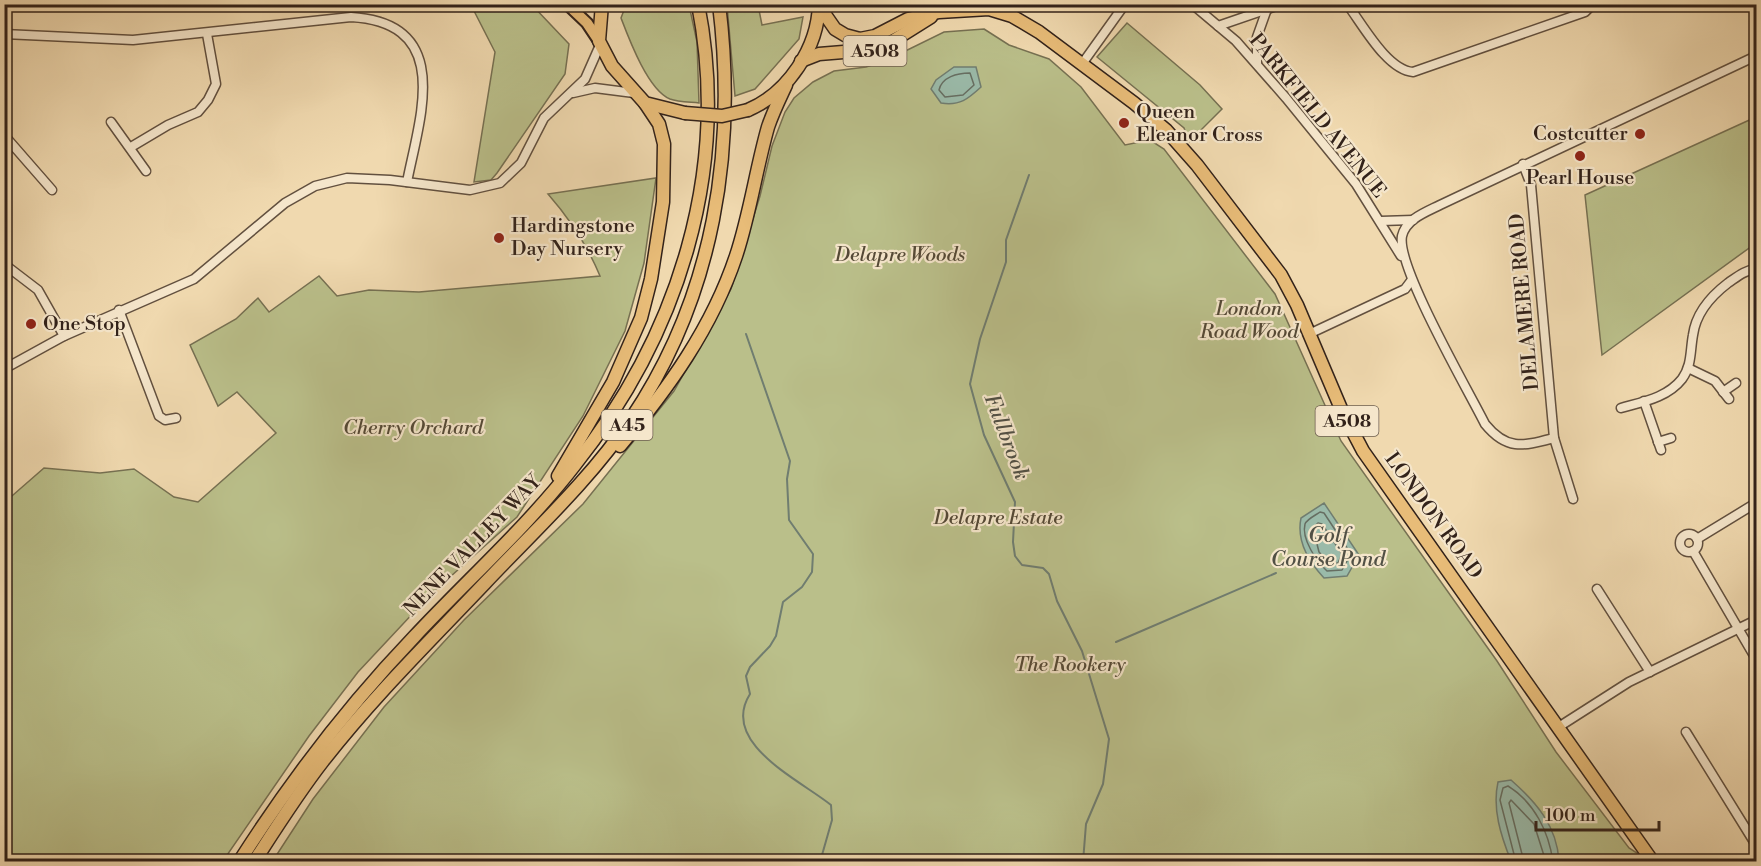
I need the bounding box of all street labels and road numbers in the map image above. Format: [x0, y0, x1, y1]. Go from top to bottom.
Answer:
street label: PARKFIELD AVENUE [1243, 29, 1391, 203]
road number: A508 [844, 36, 906, 66]
street label: DELAMERE ROAD [1505, 212, 1545, 392]
road number: A508 [1316, 406, 1378, 436]
road number: A45 [602, 410, 652, 440]
street label: LONDON ROAD [1379, 448, 1487, 584]
street label: NENE VALLEY WAY [399, 469, 548, 622]

